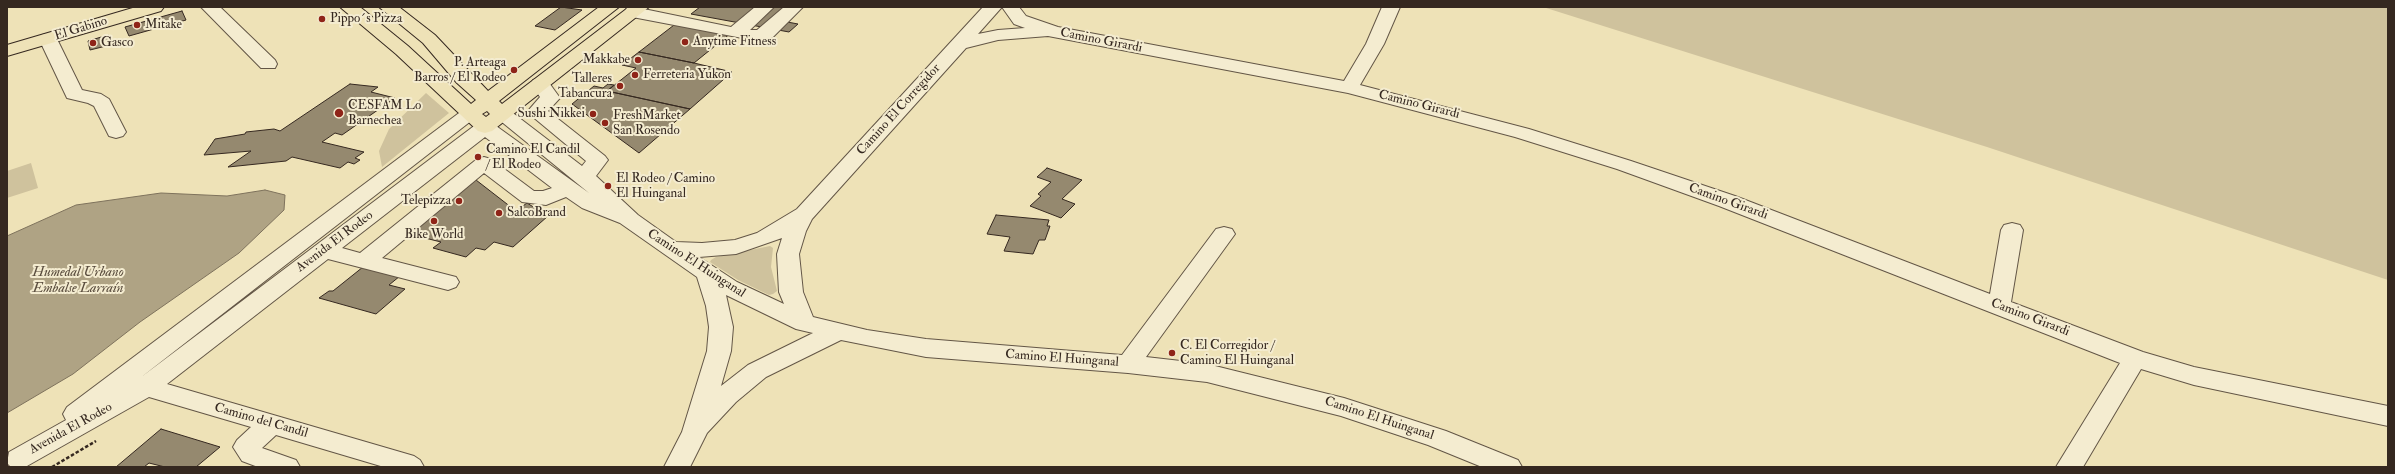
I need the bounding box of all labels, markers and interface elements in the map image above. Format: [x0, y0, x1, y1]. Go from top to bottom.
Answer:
place label: Pippo´s Pizza [330, 11, 402, 27]
street label: El Gabino [53, 14, 109, 44]
marker: Pippo´s Pizza [317, 14, 327, 24]
place label: Mitake [145, 17, 182, 33]
marker: Mitake [132, 20, 142, 30]
street label: Camino Girardi [1059, 25, 1143, 57]
place label: Anytime Fitness [693, 34, 776, 50]
place label: Gasco [101, 35, 133, 51]
marker: Anytime Fitness [680, 37, 690, 47]
marker: Gasco [88, 38, 98, 48]
place label: Makkabe [583, 52, 630, 68]
place label: P. Arteaga Barros / El Rodeo [414, 55, 506, 86]
marker: Makkabe [633, 55, 643, 65]
street label: Camino El Corregidor [854, 61, 944, 159]
marker: P. Arteaga Barros / El Rodeo [509, 65, 519, 75]
place label: Ferreteria Yukon [643, 67, 731, 83]
marker: Ferreteria Yukon [630, 70, 640, 80]
place label: Talleres Tabancura [558, 71, 612, 102]
marker: Talleres Tabancura [615, 81, 625, 91]
street label: Camino Girardi [1377, 87, 1461, 123]
place label: CESFAM Lo Barnechea [348, 98, 421, 129]
place label: Sushi Nikkei [518, 106, 585, 122]
marker: CESFAM Lo Barnechea [333, 107, 345, 119]
place label: FreshMarket San Rosendo [613, 108, 681, 139]
marker: Sushi Nikkei [588, 109, 598, 119]
marker: FreshMarket San Rosendo [600, 118, 610, 128]
place label: Camino El Candil / El Rodeo [486, 142, 580, 173]
marker: Camino El Candil / El Rodeo [473, 152, 483, 162]
place label: El Rodeo / Camino El Huinganal [616, 171, 715, 202]
street label: Camino Girardi [1686, 180, 1770, 224]
marker: El Rodeo / Camino El Huinganal [603, 181, 613, 191]
place label: Telepizza [401, 193, 451, 209]
marker: Telepizza [454, 196, 464, 206]
place label: SalcoBrand [507, 205, 566, 221]
street label: Avenida El Rodeo [293, 208, 377, 276]
marker: SalcoBrand [494, 208, 504, 218]
marker: Bike World [429, 216, 439, 226]
street label: Camino El Huinganal [644, 226, 748, 302]
place label: Bike World [405, 227, 463, 243]
water label: Humedal Urbano Embalse Larraín [32, 265, 124, 298]
street label: Camino Girardi [1988, 296, 2072, 340]
place label: C. El Corregidor / Camino El Huinganal [1180, 338, 1294, 369]
street label: Camino El Huinganal [1005, 347, 1119, 371]
marker: C. El Corregidor / Camino El Huinganal [1167, 348, 1177, 358]
street label: Camino El Huinganal [1322, 394, 1436, 444]
street label: Avenida El Rodeo [27, 400, 115, 458]
street label: Camino del Candil [212, 400, 310, 442]

